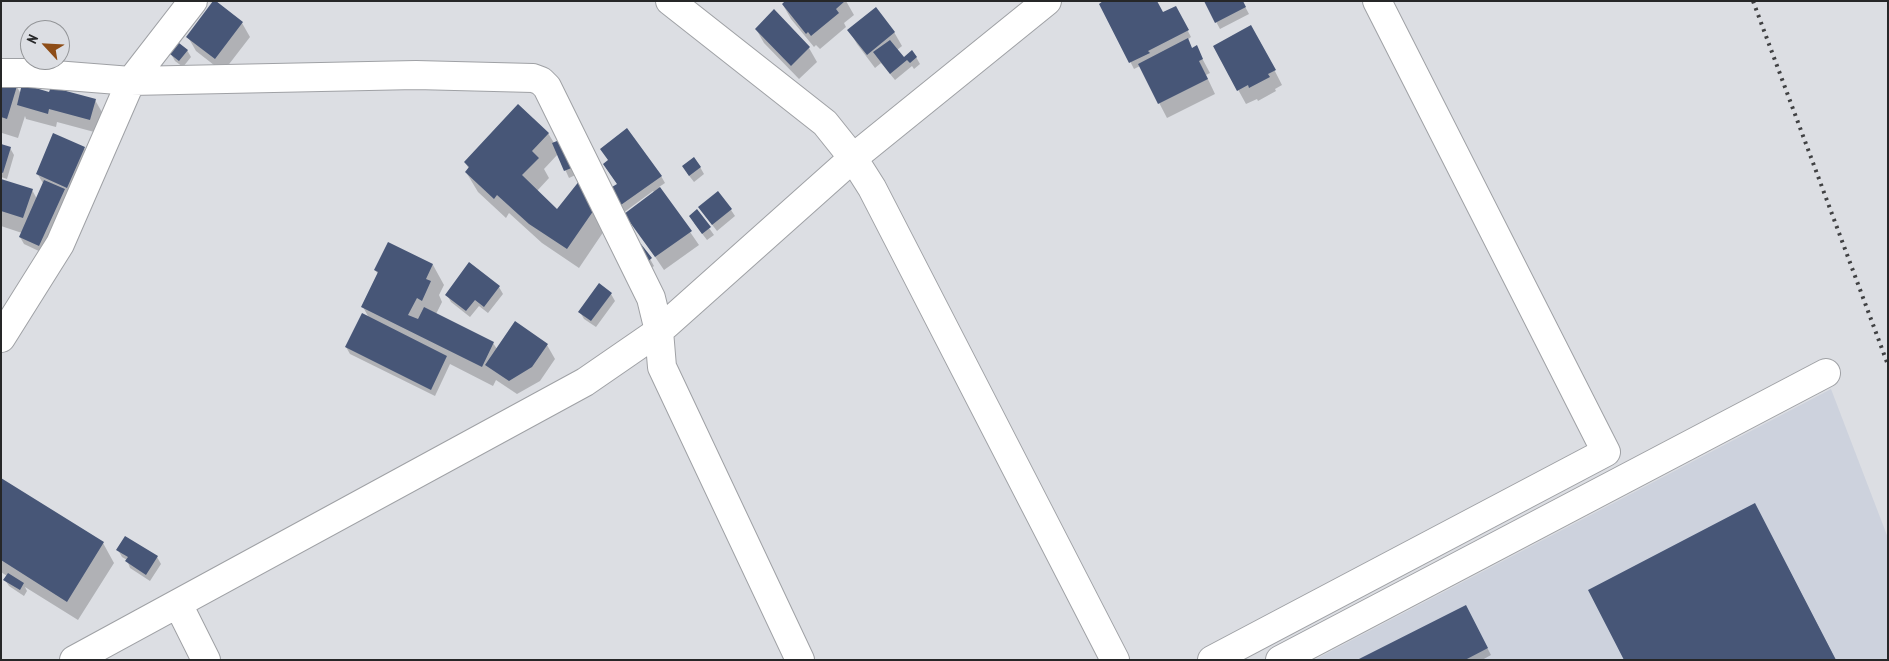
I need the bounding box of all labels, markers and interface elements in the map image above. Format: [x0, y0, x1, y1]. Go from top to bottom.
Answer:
north arrow [20, 20, 70, 70]
text: N [23, 32, 42, 46]

